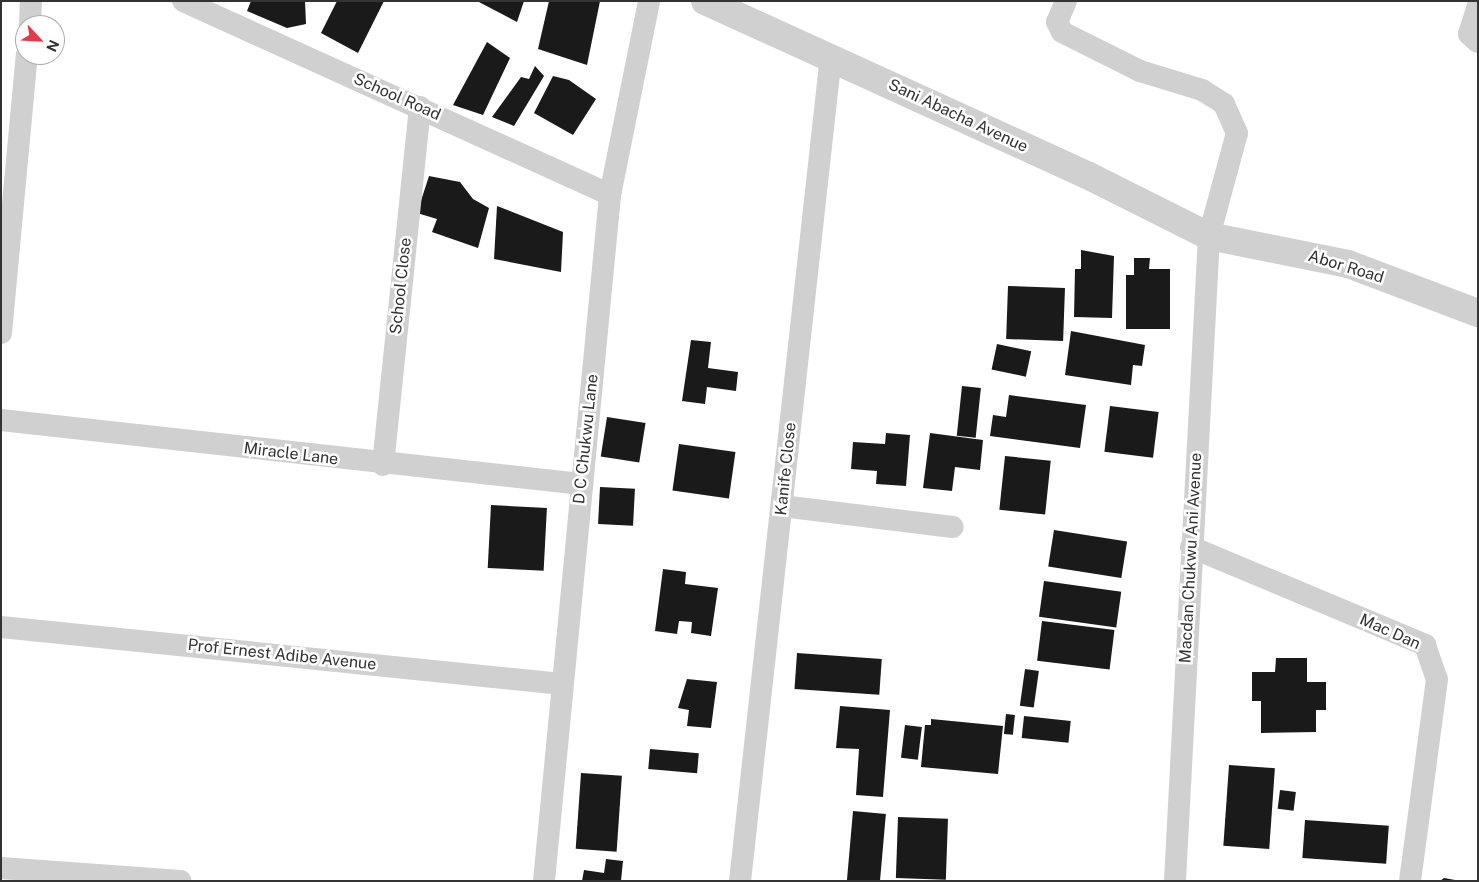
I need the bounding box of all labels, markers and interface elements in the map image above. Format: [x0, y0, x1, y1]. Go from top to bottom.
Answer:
north arrow [15, 15, 65, 65]
text: N [43, 38, 62, 54]
street label: School Road [350, 69, 444, 125]
street label: Sani Abacha Avenue [885, 75, 1031, 157]
street label: School Close [386, 237, 416, 335]
street label: Abor Road [1306, 246, 1386, 288]
street label: D C Chukwu Lane [570, 373, 602, 505]
street label: Kanife Close [772, 421, 800, 517]
street label: Miracle Lane [243, 439, 339, 469]
street label: Macdan Chukwu Ani Avenue [1176, 452, 1206, 664]
street label: Mac Dan [1357, 610, 1423, 654]
street label: Prof Ernest Adibe Avenue [187, 636, 377, 674]

